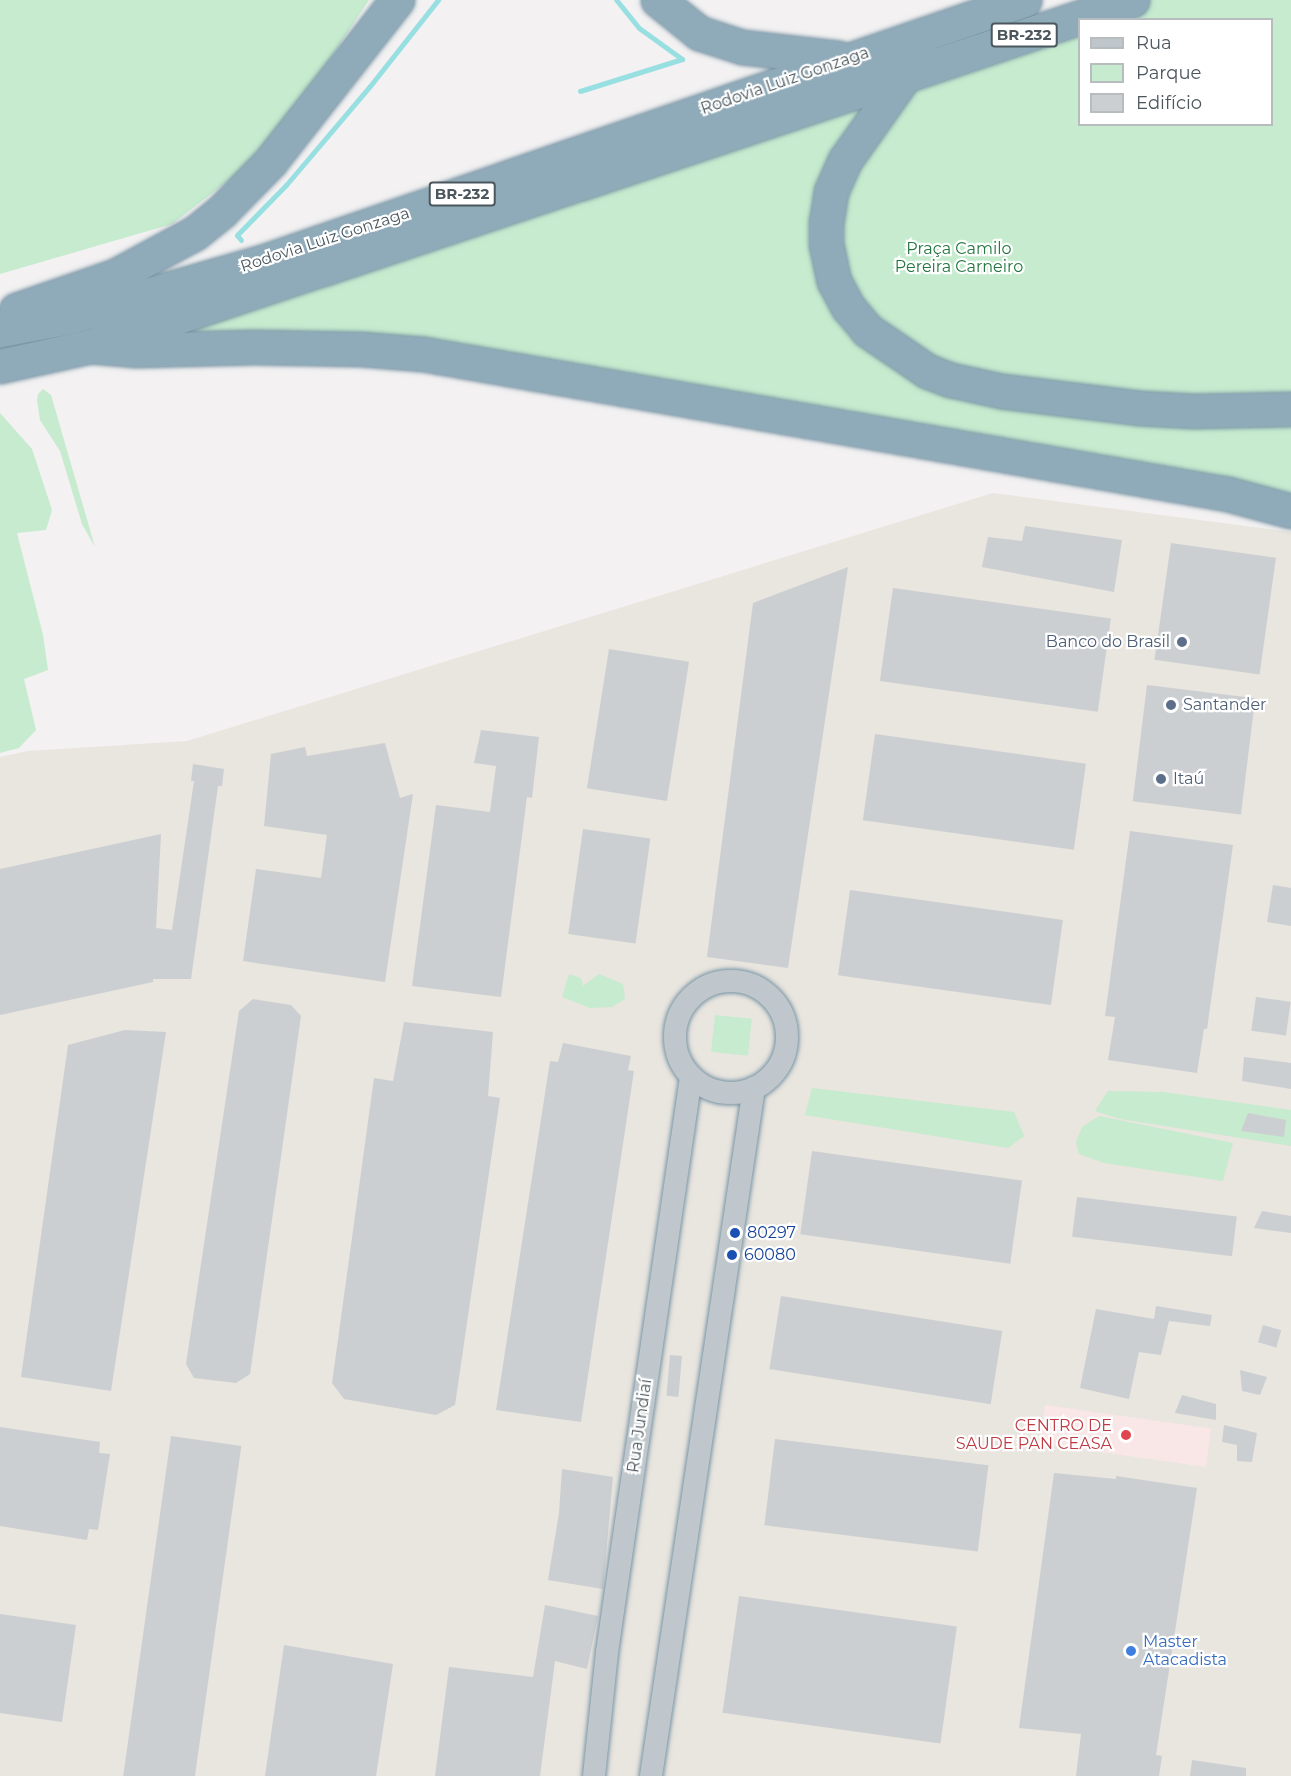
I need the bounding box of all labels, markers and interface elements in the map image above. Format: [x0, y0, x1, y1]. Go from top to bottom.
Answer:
legend [1078, 18, 1273, 126]
road number: BR-232 [990, 23, 1058, 47]
text: Rua [1136, 32, 1172, 54]
street label: Rodovia Luiz Gonzaga [698, 43, 872, 119]
text: Parque [1136, 62, 1201, 84]
text: Edifício [1136, 92, 1202, 114]
road number: BR-232 [428, 182, 496, 206]
street label: Rodovia Luiz Gonzaga [238, 204, 412, 276]
park label: Praça Camilo Pereira Carneiro [895, 239, 1023, 277]
place label: Banco do Brasil [1046, 632, 1170, 652]
marker: Banco do Brasil [1175, 635, 1189, 649]
place label: Santander [1183, 695, 1266, 715]
marker: Santander [1164, 698, 1178, 712]
place label: Itaú [1173, 769, 1204, 789]
marker: Itaú [1154, 772, 1168, 786]
place label: 80297 [747, 1223, 796, 1243]
marker: 80297 [728, 1226, 742, 1240]
place label: 60080 [744, 1245, 796, 1265]
marker: 60080 [725, 1248, 739, 1262]
street label: Rua Jundiaí [624, 1378, 656, 1474]
place label: CENTRO DE SAUDE PAN CEASA [956, 1416, 1112, 1454]
marker: CENTRO DE SAUDE PAN CEASA [1117, 1426, 1135, 1444]
place label: Master Atacadista [1143, 1632, 1227, 1670]
marker: Master Atacadista [1124, 1644, 1138, 1658]

